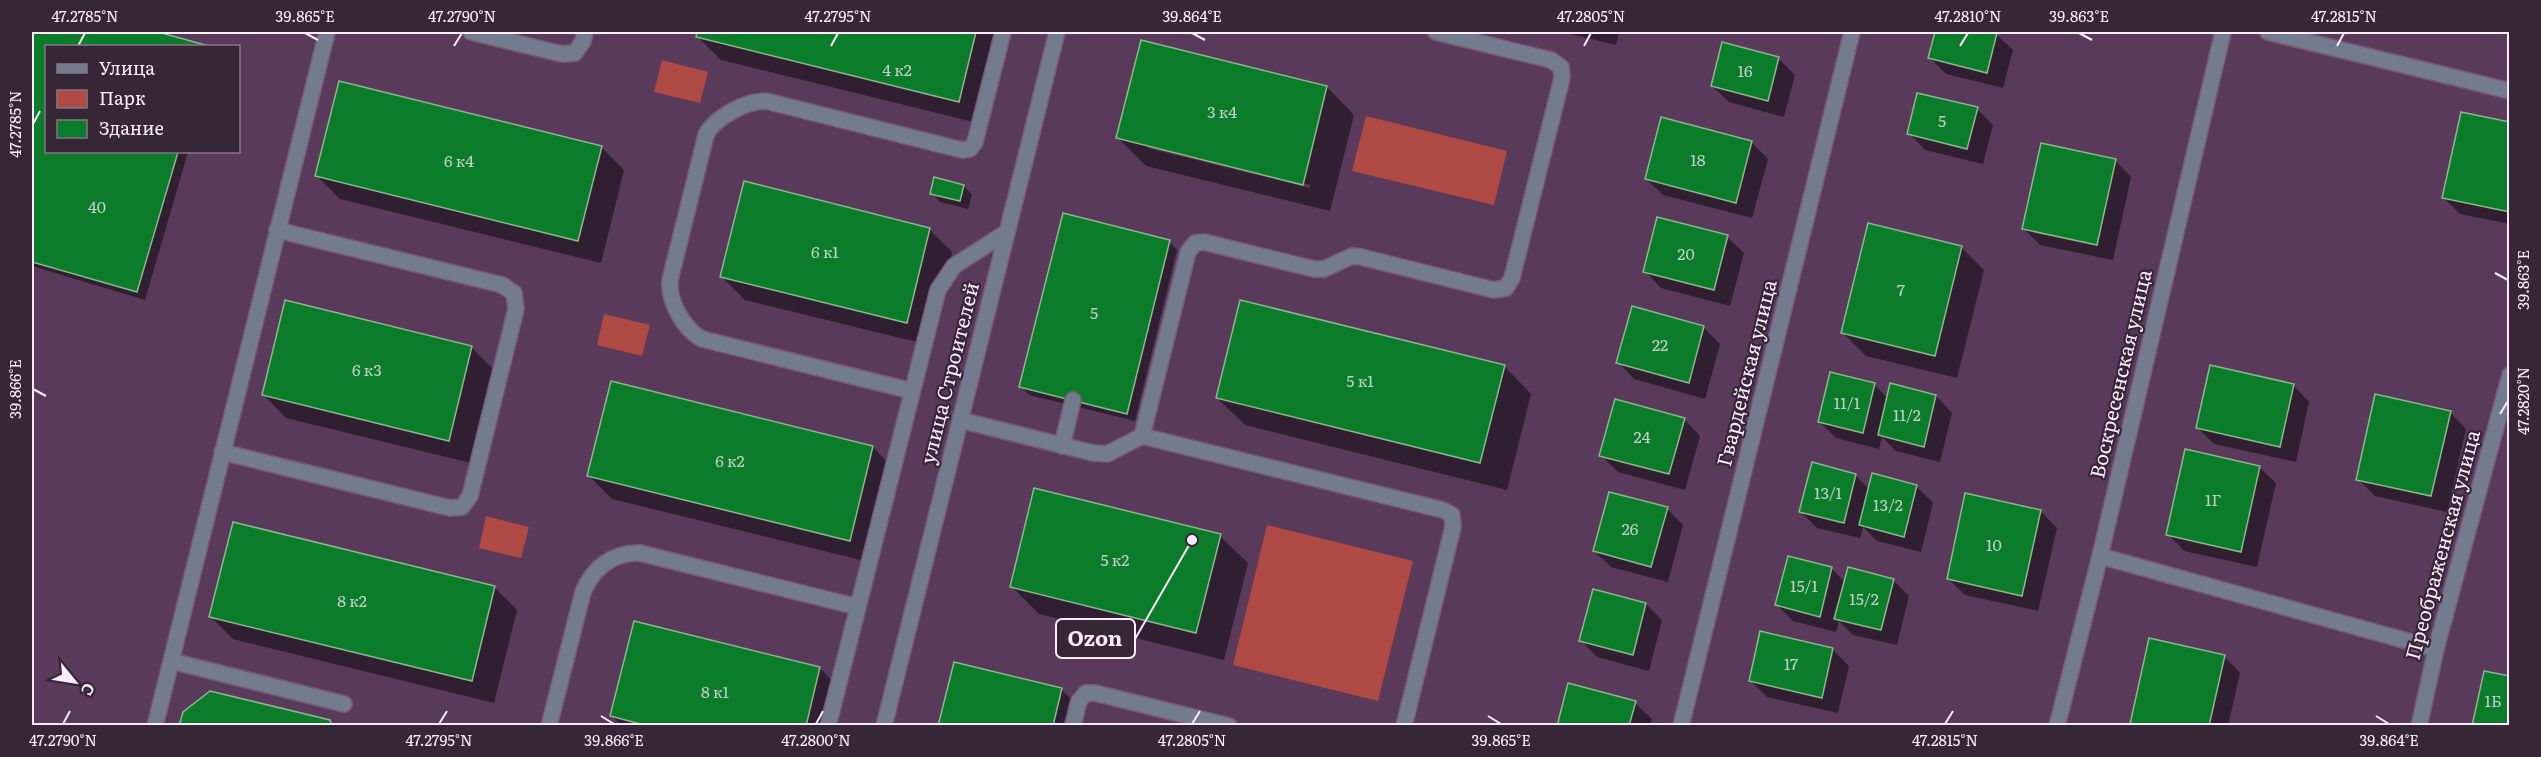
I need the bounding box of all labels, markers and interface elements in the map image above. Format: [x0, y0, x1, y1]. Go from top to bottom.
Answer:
text: 47.2785°N [51, 4, 119, 27]
text: 39.865°E [275, 4, 335, 27]
text: 47.2790°N [428, 4, 496, 27]
text: 47.2795°N [805, 4, 871, 27]
text: 39.864°E [1162, 4, 1222, 27]
text: 47.2805°N [1557, 4, 1625, 27]
text: 47.2810°N [1935, 4, 2001, 27]
text: 39.863°E [2049, 4, 2109, 27]
text: 47.2815°N [2311, 4, 2377, 27]
legend [45, 45, 240, 153]
text: Улица [99, 54, 155, 81]
house number: 4 к2 [882, 57, 912, 81]
house number: 16 [1737, 58, 1753, 82]
text: Парк [99, 84, 146, 111]
text: 47.2785°N [3, 90, 26, 158]
house number: 3 к4 [1207, 99, 1237, 123]
house number: 5 [1938, 108, 1946, 132]
text: Здание [99, 114, 164, 141]
house number: 18 [1690, 147, 1706, 171]
house number: 6 к4 [444, 148, 474, 172]
house number: 40 [88, 194, 106, 218]
house number: 6 к1 [811, 239, 839, 263]
house number: 20 [1677, 241, 1695, 265]
text: 39.863°E [2511, 250, 2534, 310]
street label: Воскресенская улица [2080, 266, 2158, 481]
street label: Гвардейская улица [1707, 276, 1783, 469]
house number: 7 [1897, 277, 1905, 301]
street label: улица Строителей [911, 278, 985, 467]
house number: 5 [1090, 300, 1098, 324]
house number: 22 [1652, 332, 1668, 356]
house number: 6 к3 [352, 357, 382, 381]
text: 39.866°E [3, 359, 26, 419]
text: 47.2820°N [2511, 367, 2534, 435]
house number: 5 к1 [1346, 368, 1374, 392]
house number: 11/1 [1834, 390, 1861, 414]
house number: 11/2 [1893, 402, 1921, 426]
house number: 24 [1634, 424, 1651, 448]
street label: Преображенская улица [2396, 426, 2486, 663]
house number: 6 к2 [715, 448, 745, 472]
house number: 13/1 [1814, 480, 1843, 504]
house number: 1Г [2205, 487, 2221, 511]
house number: 13/2 [1873, 492, 1903, 516]
house number: 26 [1622, 516, 1639, 540]
house number: 10 [1986, 532, 2002, 556]
house number: 5 к2 [1101, 547, 1129, 571]
house number: 15/1 [1790, 573, 1818, 597]
house number: 15/2 [1849, 586, 1879, 610]
house number: 8 к2 [337, 588, 367, 612]
callout: Ozon [1056, 619, 1135, 658]
text: Ozon [1068, 621, 1123, 652]
house number: 17 [1784, 651, 1798, 675]
north arrow [45, 652, 105, 712]
text: С [76, 679, 102, 701]
house number: 8 к1 [701, 679, 729, 703]
house number: 1Б [2484, 688, 2502, 712]
text: 47.2790°N [29, 728, 97, 751]
text: 47.2795°N [406, 728, 472, 751]
text: 39.866°E [584, 728, 644, 751]
text: 47.2800°N [781, 728, 851, 751]
text: 47.2805°N [1158, 728, 1226, 751]
text: 39.865°E [1471, 728, 1531, 751]
text: 47.2815°N [1912, 728, 1978, 751]
text: 39.864°E [2359, 728, 2419, 751]

